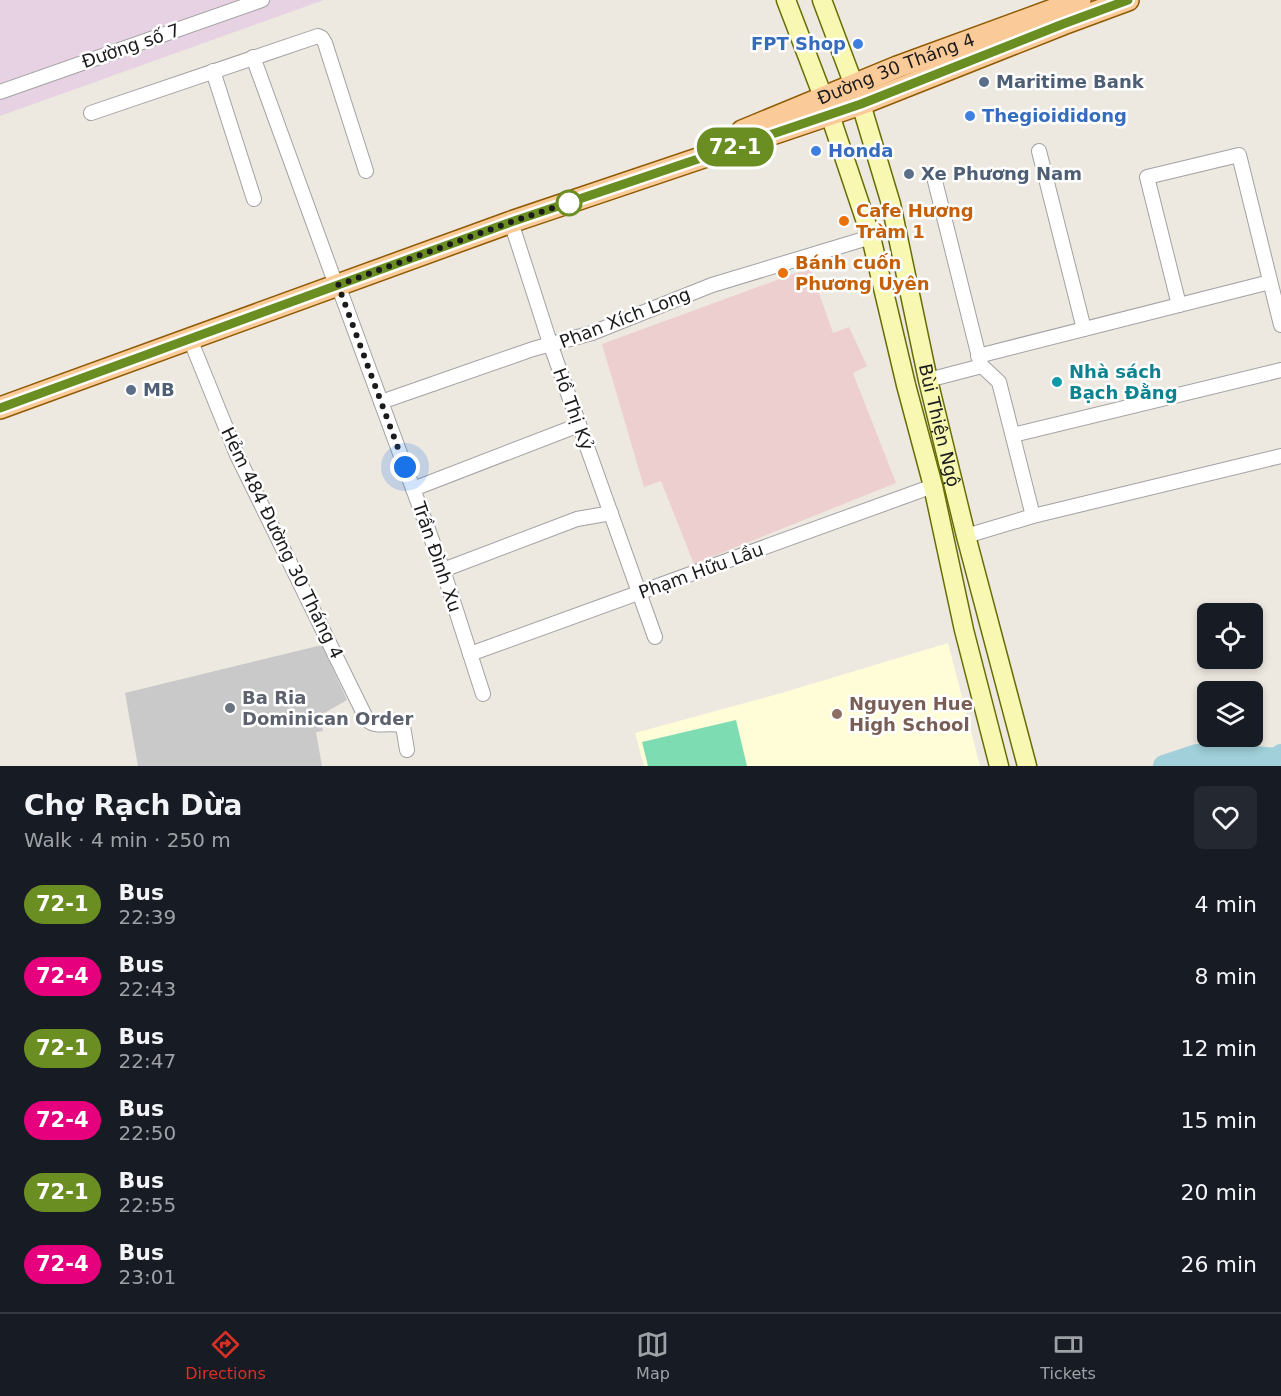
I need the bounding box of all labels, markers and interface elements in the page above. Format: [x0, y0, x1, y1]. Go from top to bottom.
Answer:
street label: Đường số 7 [79, 19, 183, 72]
street label: Đường 30 Tháng 4 [814, 29, 977, 109]
place label: FPT Shop [751, 33, 846, 54]
marker: FPT Shop [851, 37, 865, 51]
place label: Maritime Bank [996, 71, 1145, 92]
marker: Maritime Bank [977, 75, 991, 89]
place label: Thegioididong [982, 105, 1127, 126]
marker: Thegioididong [963, 109, 977, 123]
line badge: 72-1 [693, 128, 777, 166]
text: 72-1 [709, 135, 761, 159]
place label: Honda [828, 140, 893, 161]
marker: Honda [809, 144, 823, 158]
place label: Xe Phương Nam [921, 163, 1082, 184]
marker: Xe Phương Nam [902, 167, 916, 181]
unlabelled marker [556, 190, 582, 216]
place label: Cafe Hương Tràm 1 [856, 200, 974, 242]
marker: Cafe Hương Tràm 1 [837, 214, 851, 228]
place label: Bánh cuốn Phương Uyên [795, 252, 930, 294]
marker: Bánh cuốn Phương Uyên [776, 266, 790, 280]
street label: Phan Xích Long [556, 283, 693, 352]
place label: Nhà sách Bạch Đằng [1069, 361, 1178, 403]
street label: Bùi Thiện Ngộ [915, 362, 965, 489]
street label: Hồ Thị Kỷ [549, 365, 598, 453]
marker: Nhà sách Bạch Đằng [1050, 375, 1064, 389]
place label: MB [143, 379, 175, 400]
marker: MB [124, 383, 138, 397]
street label: Hẻm 484 Đường 30 Tháng 4 [217, 424, 348, 662]
your location [390, 452, 420, 482]
street label: Trần Đình Xu [408, 498, 466, 615]
street label: Phạm Hữu Lầu [636, 538, 766, 603]
map controls [1197, 603, 1263, 747]
button: locate [1197, 603, 1263, 669]
button: layers [1197, 681, 1263, 747]
place label: Ba Ria Dominican Order [242, 687, 413, 729]
place label: Nguyen Hue High School [849, 693, 973, 735]
marker: Ba Ria Dominican Order [223, 701, 237, 715]
marker: Nguyen Hue High School [830, 707, 844, 721]
button: heart [1194, 786, 1257, 849]
text: Chợ Rạch Dừa [24, 789, 242, 822]
text: Walk · 4 min · 250 m [24, 828, 231, 852]
text: Bus [119, 880, 164, 905]
text: 72-1 [36, 892, 89, 916]
text: 4 min [1195, 892, 1257, 917]
text: 22:39 [119, 905, 176, 929]
text: Bus [119, 952, 164, 977]
text: 72-4 [36, 964, 89, 988]
text: 8 min [1195, 964, 1257, 989]
text: 22:43 [119, 977, 176, 1001]
text: Bus [119, 1024, 164, 1049]
text: 72-1 [36, 1036, 89, 1060]
text: 12 min [1181, 1036, 1257, 1061]
text: 22:47 [119, 1049, 176, 1073]
text: Bus [119, 1096, 164, 1121]
text: 72-4 [36, 1108, 89, 1132]
text: 15 min [1181, 1108, 1257, 1133]
text: 22:50 [119, 1121, 176, 1145]
text: Bus [119, 1168, 164, 1193]
text: 72-1 [36, 1180, 89, 1204]
text: 20 min [1181, 1180, 1257, 1205]
text: 22:55 [119, 1193, 176, 1217]
text: Bus [119, 1240, 164, 1265]
text: 72-4 [36, 1252, 89, 1276]
text: 26 min [1181, 1252, 1257, 1277]
text: 23:01 [119, 1265, 176, 1289]
tab: Directions [185, 1328, 266, 1383]
tab: Map [636, 1328, 670, 1383]
tab: Tickets [1040, 1328, 1096, 1383]

